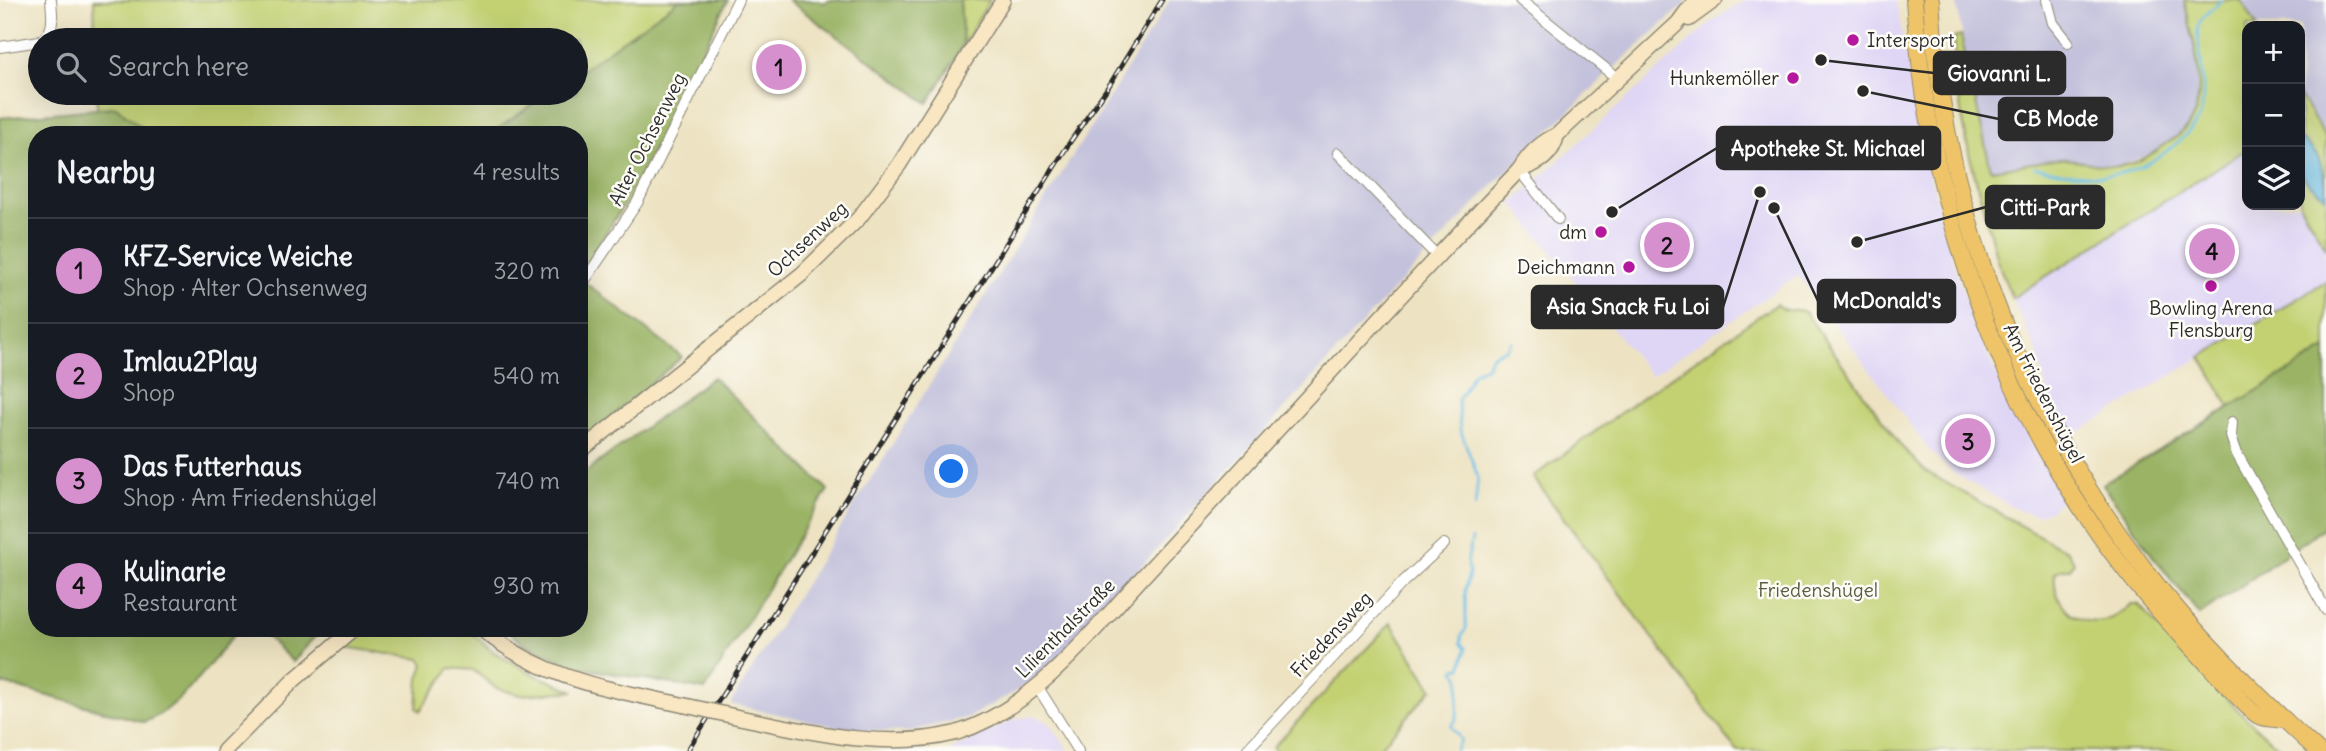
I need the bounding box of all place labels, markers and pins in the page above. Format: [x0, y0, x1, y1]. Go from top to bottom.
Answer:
place label: Intersport [1867, 28, 1954, 52]
marker: Intersport [1845, 32, 1861, 48]
pin: 1 [756, 41, 802, 93]
callout: Giovanni L. [1934, 52, 2065, 94]
place label: Hunkemöller [1670, 66, 1779, 90]
marker: Hunkemöller [1785, 70, 1801, 86]
callout: CB Mode [1999, 98, 2112, 140]
callout: Apotheke St. Michael [1717, 127, 1940, 169]
callout: Citti-Park [1986, 186, 2104, 228]
pin: 2 [1644, 219, 1690, 271]
place label: dm [1559, 220, 1587, 244]
marker: dm [1593, 224, 1609, 240]
pin: 4 [2189, 225, 2235, 277]
place label: Deichmann [1517, 255, 1615, 279]
marker: Deichmann [1621, 259, 1637, 275]
marker: Bowling Arena Flensburg [2203, 278, 2219, 294]
callout: McDonald's [1818, 280, 1955, 322]
callout: Asia Snack Fu Loi [1532, 286, 1723, 328]
place label: Bowling Arena Flensburg [2149, 296, 2273, 342]
pin: 3 [1945, 415, 1991, 467]

